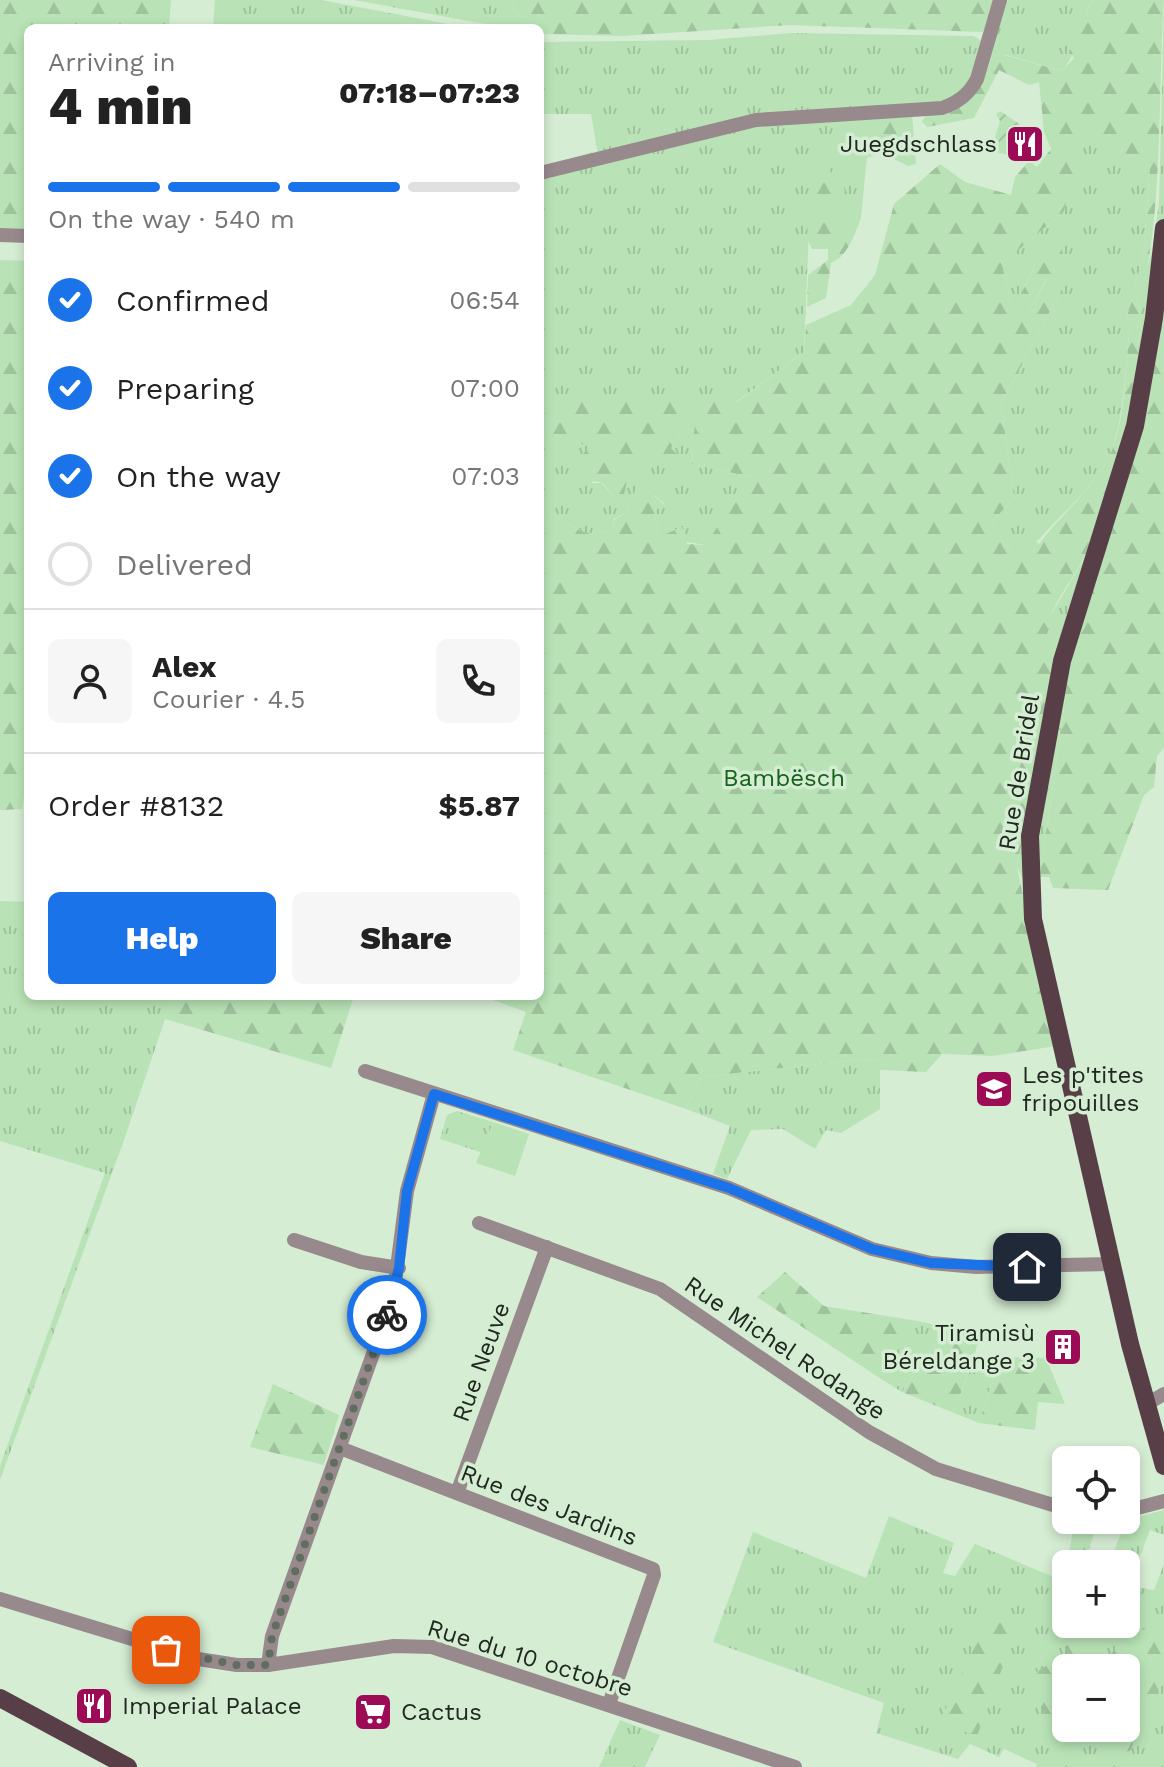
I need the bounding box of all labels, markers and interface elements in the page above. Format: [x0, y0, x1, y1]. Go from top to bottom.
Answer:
text: Arriving in [48, 47, 176, 77]
text: 07:18–07:23 [339, 75, 520, 110]
text: 4 min [48, 76, 193, 137]
restaurant icon: Juegdschlass [1004, 123, 1046, 165]
place label: Juegdschlass [840, 130, 997, 158]
text: On the way · 540 m [48, 204, 295, 234]
icon: check [48, 278, 92, 322]
text: Confirmed [116, 283, 270, 318]
text: 06:54 [449, 285, 520, 315]
icon: check [48, 366, 92, 410]
text: Preparing [116, 371, 254, 406]
text: 07:00 [450, 373, 520, 403]
icon: check [48, 454, 92, 498]
text: On the way [116, 459, 281, 494]
text: 07:03 [451, 461, 520, 491]
text: Delivered [116, 547, 253, 582]
button: person [48, 639, 132, 723]
button: phone [436, 639, 520, 723]
text: Alex [152, 649, 216, 684]
text: Courier · 4.5 [152, 684, 305, 714]
street label: Rue de Bridel [993, 691, 1045, 852]
park label: Bambësch [723, 764, 845, 792]
text: Order #8132 [48, 788, 224, 823]
text: $5.87 [439, 788, 520, 823]
button: Help [48, 892, 276, 984]
button: Share [292, 892, 520, 984]
place label: Les p'tites fripouilles [1022, 1061, 1144, 1117]
school or university icon: Les p'tites fripouilles [973, 1068, 1015, 1110]
pin [993, 1233, 1061, 1301]
icon: home [1005, 1245, 1049, 1289]
street label: Rue Michel Rodange [679, 1270, 891, 1426]
courier [347, 1275, 427, 1355]
icon: bike [365, 1293, 409, 1337]
street label: Rue Neuve [446, 1299, 516, 1425]
place label: Tiramisù Béreldange 3 [883, 1319, 1035, 1375]
building icon: Tiramisù Béreldange 3 [1042, 1326, 1084, 1368]
map controls [1052, 1446, 1140, 1742]
button: locate [1052, 1446, 1140, 1534]
street label: Rue des Jardins [457, 1458, 641, 1552]
button: + [1052, 1550, 1140, 1638]
street label: Rue du 10 octobre [424, 1613, 636, 1703]
pin [132, 1616, 200, 1684]
icon: bag [144, 1628, 188, 1672]
button: − [1052, 1654, 1140, 1742]
restaurant icon: Imperial Palace [73, 1685, 115, 1727]
supermarket icon: Cactus [352, 1691, 394, 1733]
place label: Imperial Palace [122, 1692, 302, 1720]
place label: Cactus [401, 1698, 482, 1726]

